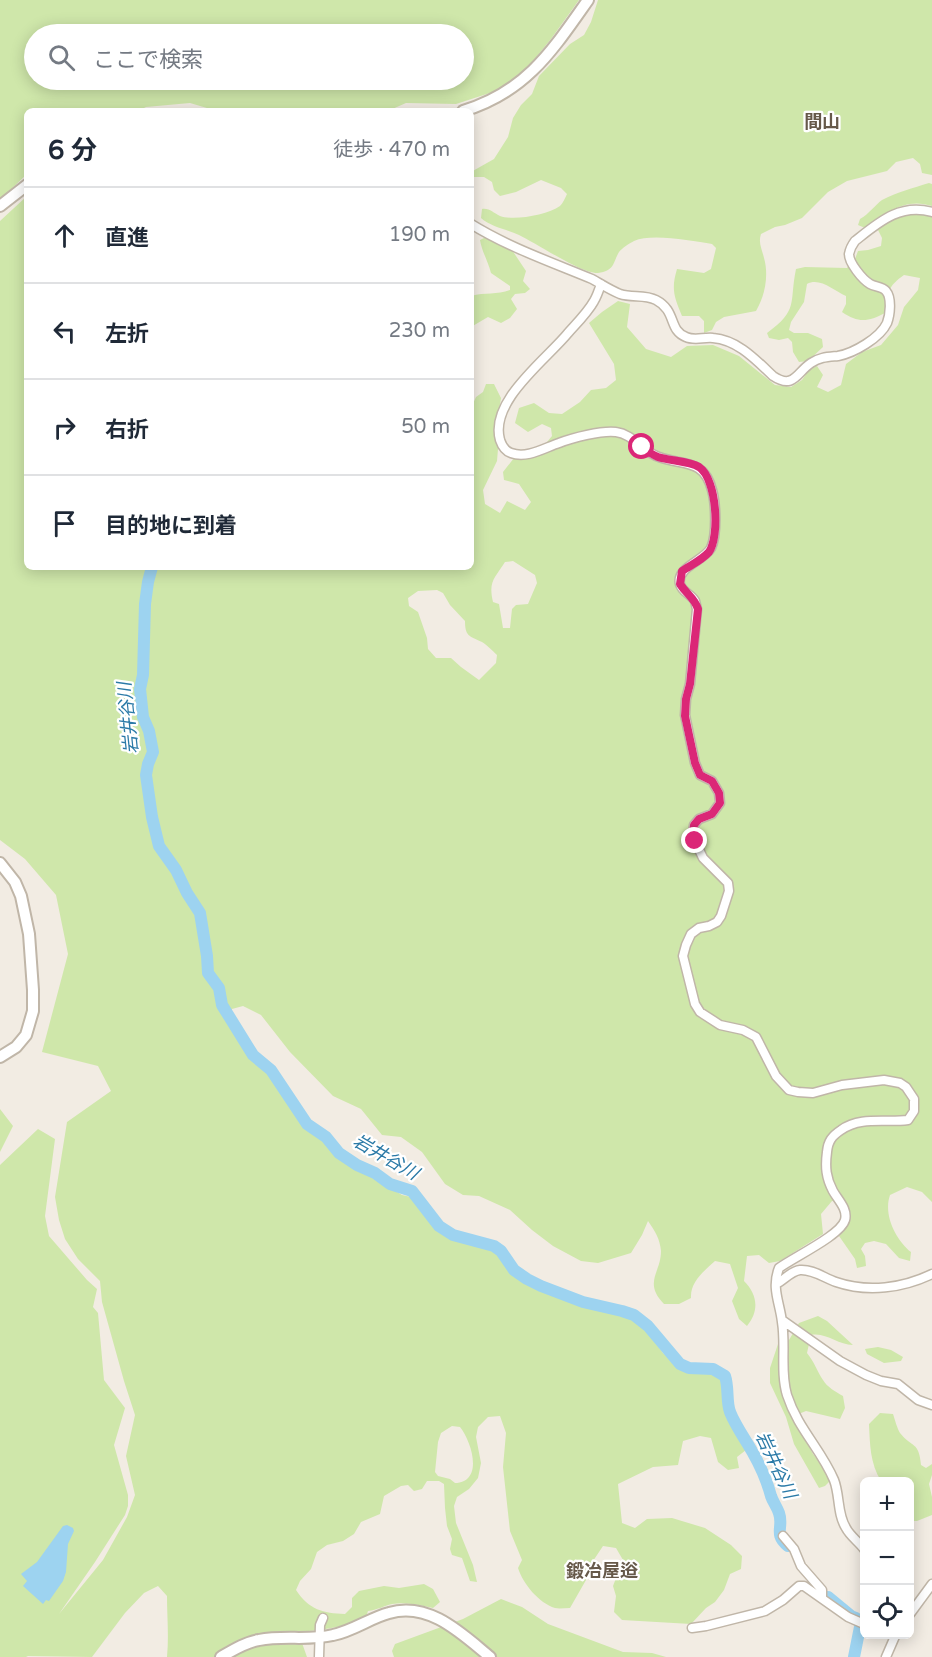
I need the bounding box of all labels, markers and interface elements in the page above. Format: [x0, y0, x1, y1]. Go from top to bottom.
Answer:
search box [24, 24, 474, 90]
icon: search [45, 41, 78, 74]
text: ここで検索 [93, 47, 203, 73]
district label: 間山 [804, 111, 840, 133]
text: 6 分 [48, 135, 97, 166]
text: 徒歩 · 470 m [333, 138, 450, 162]
icon: ahead [48, 219, 81, 252]
text: 190 m [389, 223, 450, 247]
text: 直進 [105, 225, 149, 251]
icon: left [48, 315, 81, 348]
text: 230 m [389, 319, 450, 343]
text: 左折 [105, 321, 149, 347]
icon: right [48, 411, 81, 444]
text: 50 m [401, 415, 450, 439]
text: 右折 [105, 417, 149, 443]
route start [628, 433, 654, 459]
icon: arrive [48, 507, 81, 540]
text: 目的地に到着 [105, 513, 237, 539]
water label: 岩井谷川 [113, 679, 143, 755]
route end [681, 827, 707, 853]
water label: 岩井谷川 [349, 1129, 424, 1186]
water label: 岩井谷川 [751, 1428, 802, 1504]
map controls [860, 1477, 914, 1639]
button: + [860, 1477, 914, 1531]
button: − [860, 1531, 914, 1585]
district label: 鍛冶屋逧 [566, 1560, 638, 1582]
button: locate [860, 1585, 914, 1639]

